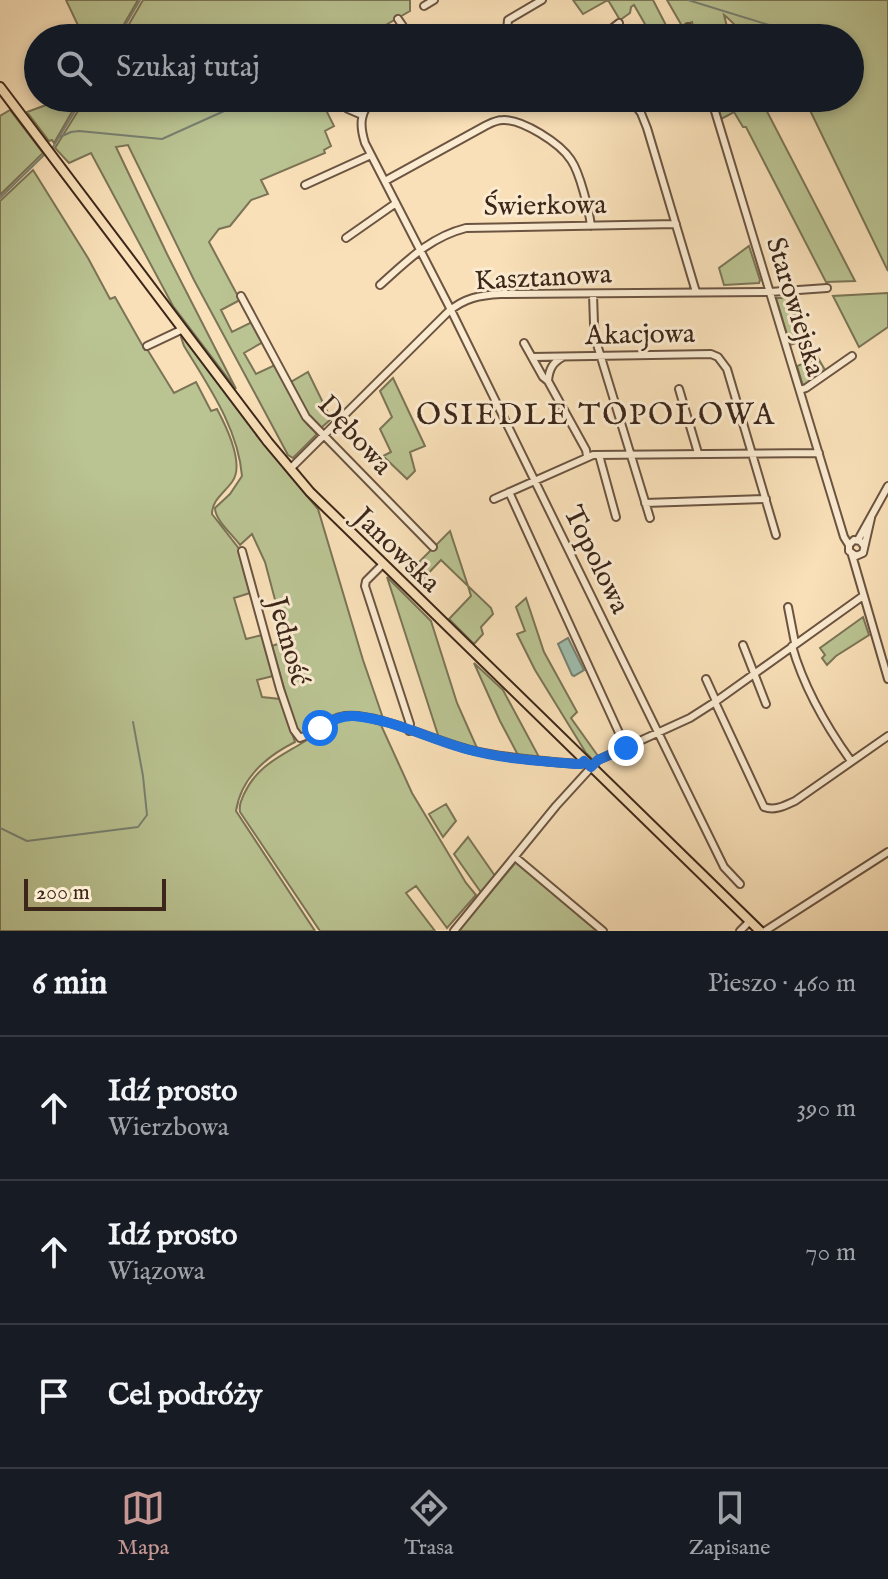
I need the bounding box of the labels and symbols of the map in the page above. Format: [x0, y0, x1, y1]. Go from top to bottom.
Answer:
street label: Świerkowa [483, 188, 608, 225]
street label: Starowiejska [757, 233, 833, 381]
street label: Kasztanowa [474, 257, 613, 300]
street label: Akacjowa [584, 317, 696, 354]
street label: Dębowa [309, 388, 400, 484]
district label: OSIEDLE TOPOLOWA [416, 397, 776, 435]
street label: Janowska [343, 499, 448, 601]
street label: Topolowa [555, 500, 637, 621]
street label: Jedność [257, 591, 317, 690]
route start [302, 710, 338, 746]
route end [608, 730, 644, 766]
scale bar [24, 875, 166, 911]

